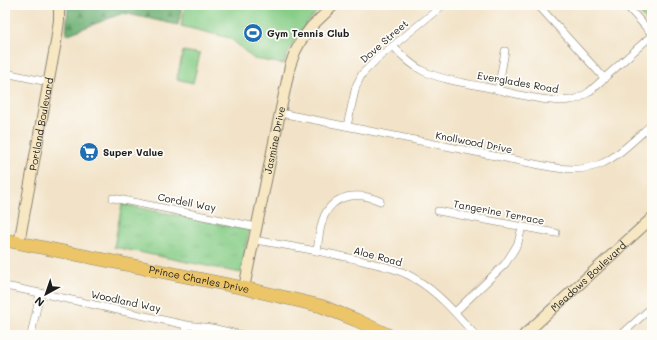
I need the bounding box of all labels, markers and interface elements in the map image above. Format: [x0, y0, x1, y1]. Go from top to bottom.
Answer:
street label: Dove Street [357, 16, 411, 66]
sports icon: Gym Tennis Club [242, 22, 264, 44]
place label: Gym Tennis Club [267, 26, 349, 40]
street label: Everglades Road [476, 68, 560, 96]
street label: Portland Boulevard [25, 76, 56, 172]
street label: Jasmine Drive [261, 105, 288, 175]
street label: Knollwood Drive [434, 128, 514, 156]
supermarket icon: Super Value [78, 141, 100, 163]
place label: Super Value [103, 145, 163, 159]
street label: Cordell Way [157, 189, 217, 215]
street label: Tangerine Terrace [452, 196, 546, 228]
street label: Meadows Boulevard [547, 238, 629, 314]
street label: Aloe Road [352, 243, 404, 269]
street label: Prince Charles Drive [148, 262, 251, 296]
north arrow [26, 274, 66, 314]
street label: Woodland Way [90, 287, 162, 315]
text: N [31, 294, 47, 310]

